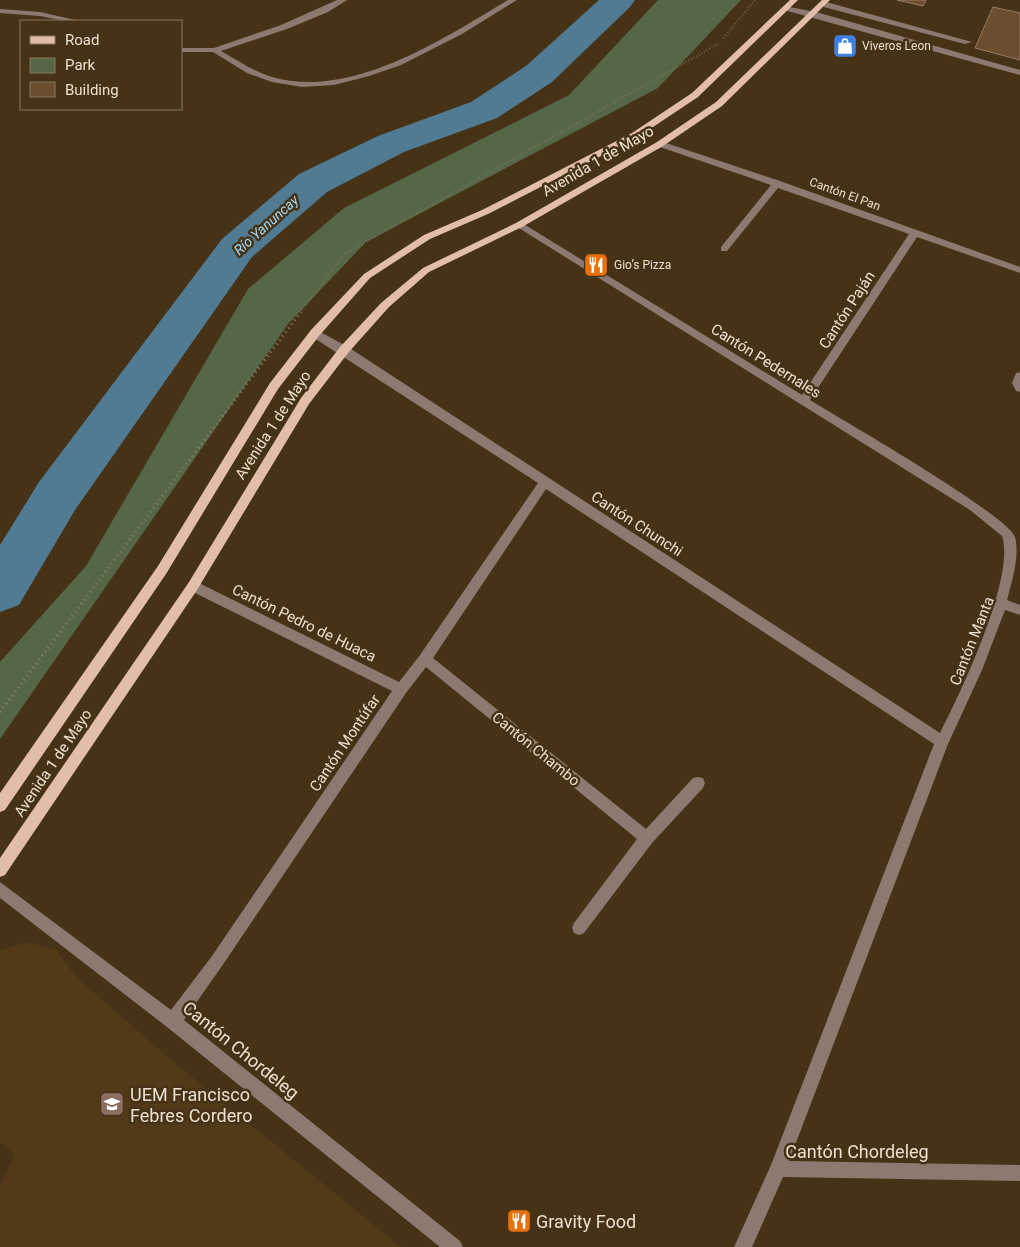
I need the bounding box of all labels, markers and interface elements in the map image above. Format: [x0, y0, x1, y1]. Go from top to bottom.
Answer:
legend [20, 20, 182, 110]
text: Road [65, 31, 99, 49]
shop icon: Viveros Leon [832, 33, 858, 59]
place label: Viveros Leon [862, 39, 931, 53]
text: Park [65, 56, 96, 74]
text: Building [65, 81, 119, 99]
street label: Avenida 1 de Mayo [539, 122, 657, 200]
street label: Cantón El Pan [808, 175, 882, 213]
water label: Río Yanuncay [230, 191, 302, 258]
restaurant icon: Gio’s Pizza [583, 252, 609, 278]
place label: Gio’s Pizza [614, 258, 671, 272]
street label: Cantón Paján [815, 268, 879, 352]
street label: Cantón Pedernales [708, 320, 824, 402]
street label: Avenida 1 de Mayo [231, 367, 315, 483]
street label: Cantón Chunchi [588, 488, 686, 560]
street label: Cantón Pedro de Huaca [229, 580, 379, 666]
street label: Cantón Manta [946, 594, 998, 688]
street label: Cantón Montúfar [306, 691, 384, 795]
street label: Avenida 1 de Mayo [10, 706, 96, 820]
street label: Cantón Chambo [488, 708, 584, 790]
street label: Cantón Chordeleg [179, 997, 303, 1103]
place label: UEM Francisco Febres Cordero [130, 1084, 252, 1126]
school or university icon: UEM Francisco Febres Cordero [99, 1091, 125, 1117]
street label: Cantón Chordeleg [785, 1141, 929, 1162]
restaurant icon: Gravity Food [506, 1208, 532, 1234]
place label: Gravity Food [536, 1211, 636, 1232]

